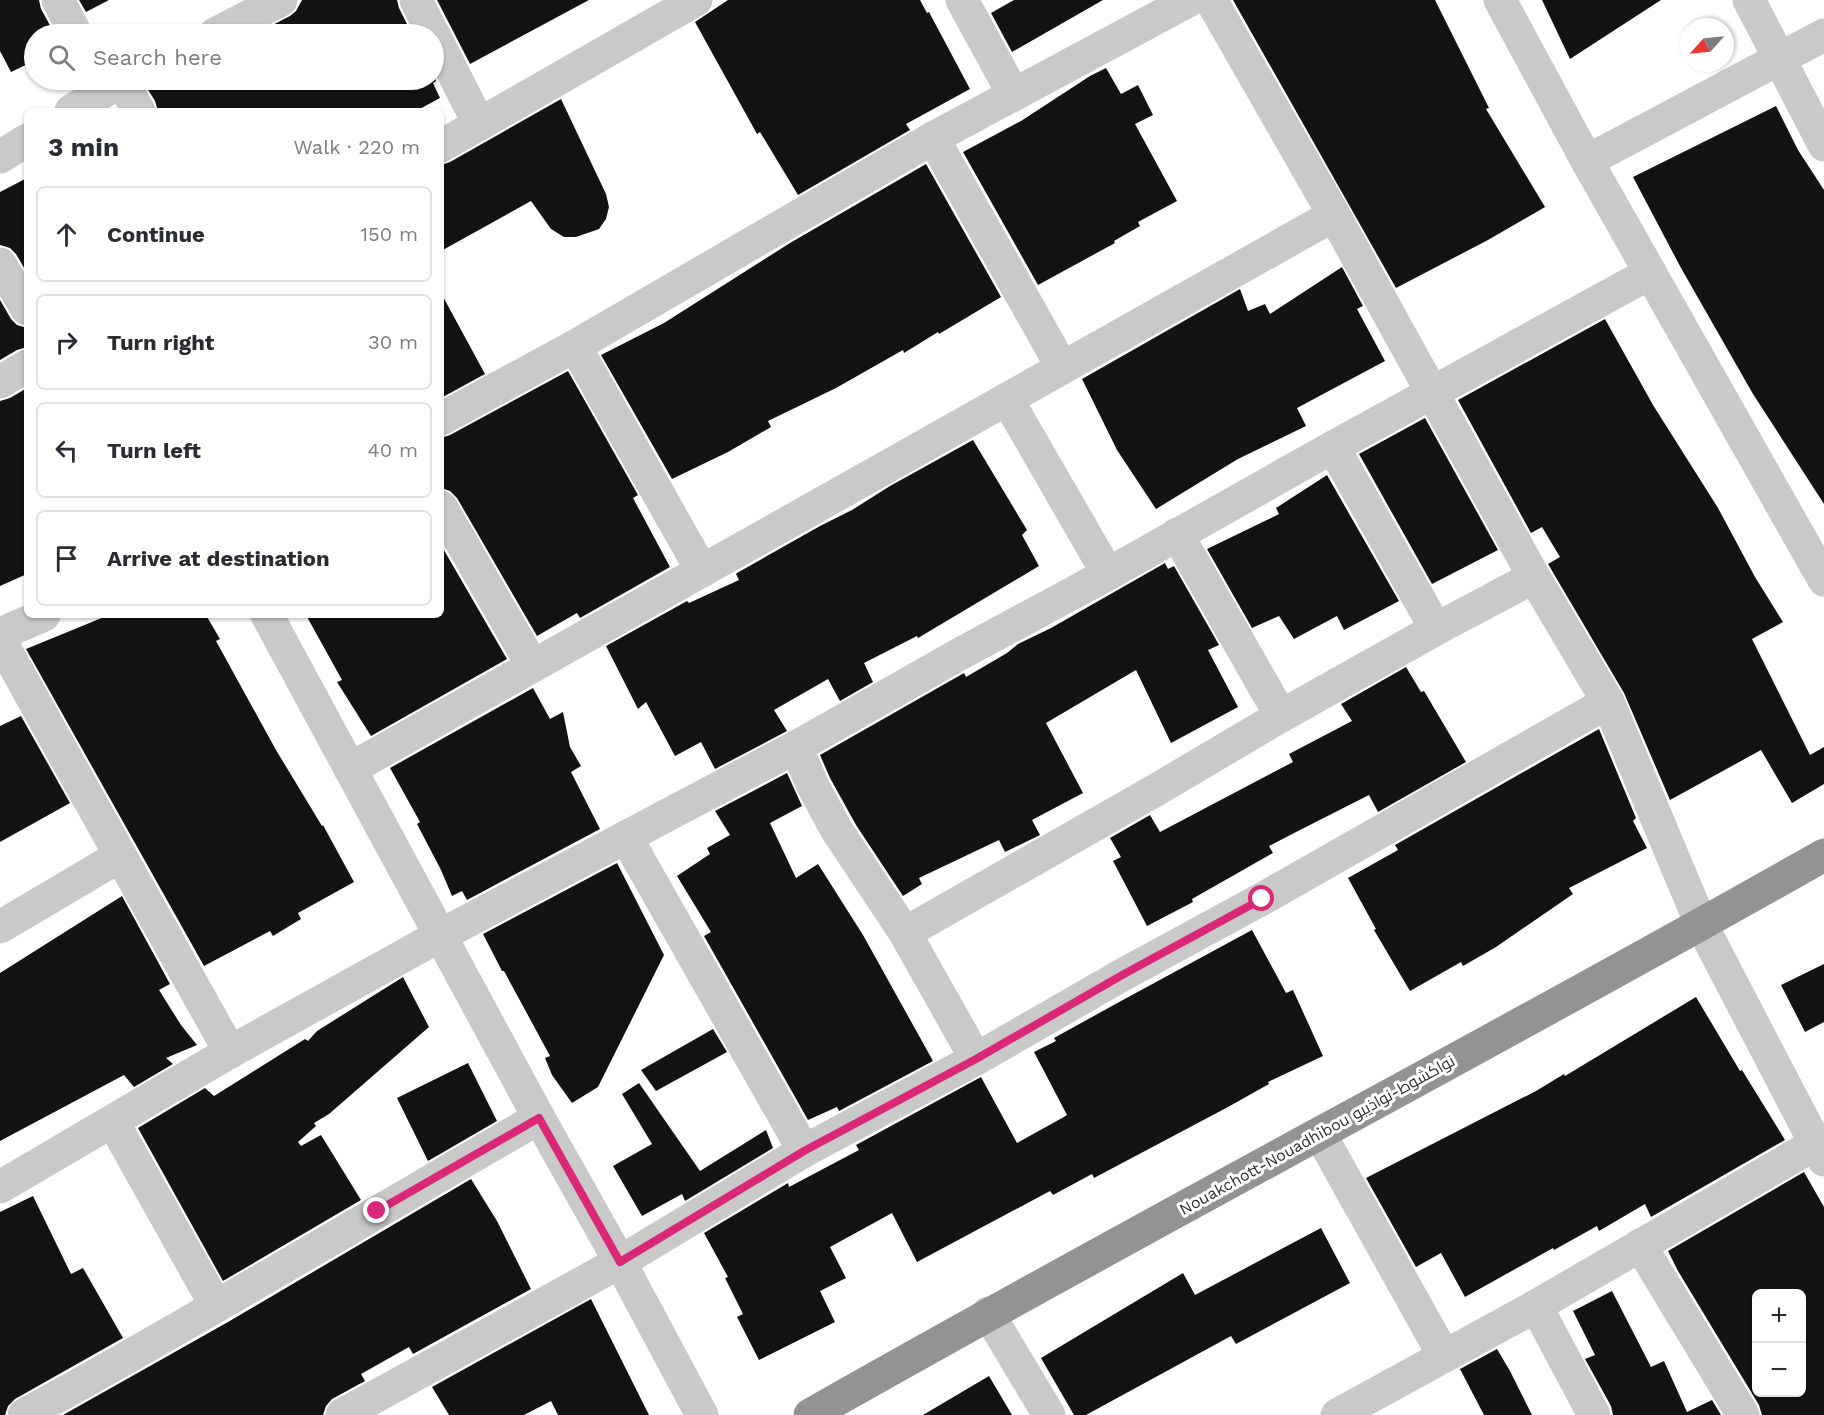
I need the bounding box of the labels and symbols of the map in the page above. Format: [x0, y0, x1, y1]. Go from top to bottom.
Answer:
north arrow [1680, 18, 1734, 72]
route start [1248, 885, 1274, 911]
street label: Nouakchott-Nouadhibou نواكشوط-نواذيبو [1176, 1051, 1458, 1219]
route end [363, 1197, 389, 1223]

